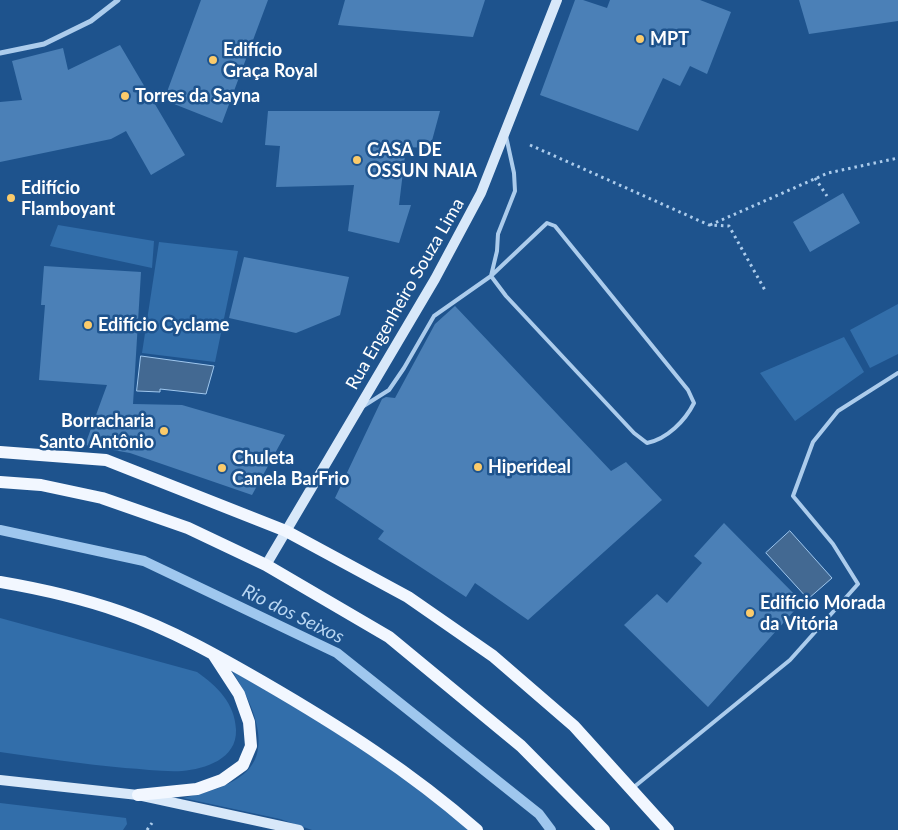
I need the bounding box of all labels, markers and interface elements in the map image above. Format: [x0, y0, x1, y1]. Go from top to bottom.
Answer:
place label: MPT [650, 28, 689, 50]
marker: MPT [634, 33, 646, 45]
place label: Edifício Graça Royal [223, 39, 318, 82]
marker: Edifício Graça Royal [207, 54, 219, 66]
place label: Torres da Sayna [135, 85, 260, 107]
marker: Torres da Sayna [119, 90, 131, 102]
place label: CASA DE OSSUN NAIA [367, 139, 477, 182]
marker: CASA DE OSSUN NAIA [351, 154, 363, 166]
place label: Edifício Flamboyant [21, 177, 115, 220]
marker: Edifício Flamboyant [5, 192, 17, 204]
street label: Rua Engenheiro Souza Lima [341, 195, 469, 393]
place label: Edifício Cyclame [98, 314, 229, 336]
marker: Edifício Cyclame [82, 319, 94, 331]
place label: Borracharia Santo Antônio [39, 410, 154, 452]
marker: Borracharia Santo Antônio [158, 425, 170, 437]
place label: Chuleta Canela BarFrio [232, 447, 349, 489]
place label: Hiperideal [488, 456, 571, 478]
marker: Hiperideal [472, 461, 484, 473]
marker: Chuleta Canela BarFrio [216, 462, 228, 474]
water label: Rio dos Seixos [238, 580, 348, 648]
place label: Edifício Morada da Vitória [760, 592, 886, 634]
marker: Edifício Morada da Vitória [744, 607, 756, 619]

